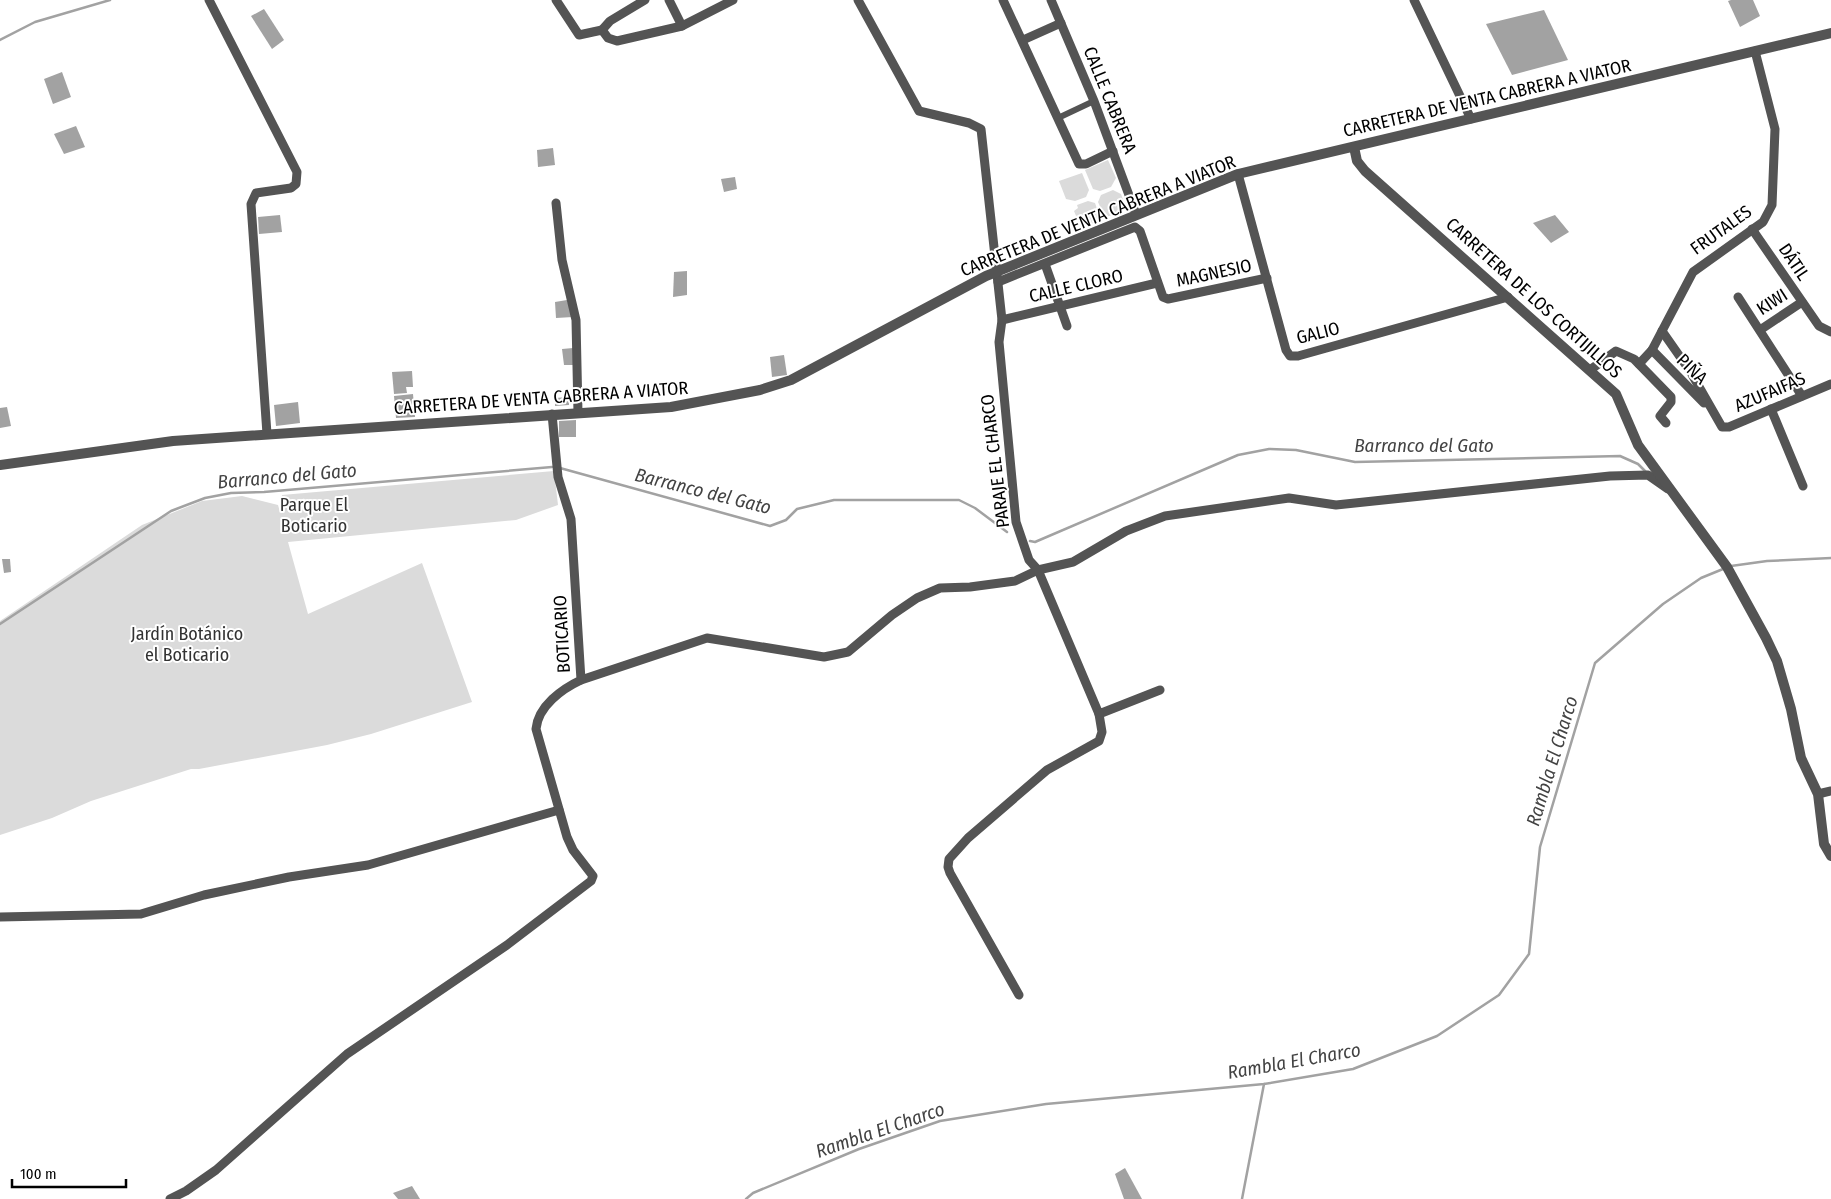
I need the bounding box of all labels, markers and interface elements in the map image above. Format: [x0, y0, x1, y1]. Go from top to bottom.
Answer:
street label: CALLE CABRERA [1079, 43, 1142, 157]
street label: CARRETERA DE VENTA CABRERA A VIATOR [1341, 54, 1633, 142]
street label: CARRETERA DE VENTA CABRERA A VIATOR [957, 150, 1239, 281]
street label: FRUTALES [1686, 200, 1756, 260]
street label: CARRETERA DE LOS CORTIJILLOS [1441, 213, 1627, 383]
street label: DÁTIL [1774, 239, 1815, 285]
street label: MAGNESIO [1174, 254, 1254, 292]
street label: CALLE CLORO [1027, 265, 1125, 307]
street label: KIWI [1752, 284, 1792, 320]
street label: GALIO [1294, 317, 1342, 349]
street label: PIÑA [1672, 349, 1712, 389]
street label: AZUFAIFAS [1731, 367, 1809, 417]
street label: CARRETERA DE VENTA CABRERA A VIATOR [393, 377, 689, 419]
street label: PARAJE EL CHARCO [976, 393, 1014, 529]
water label: Barranco del Gato [1354, 434, 1494, 457]
water label: Barranco del Gato [216, 458, 358, 494]
water label: Barranco del Gato [632, 463, 774, 519]
park label: Parque El Boticario [280, 494, 348, 537]
street label: BOTICARIO [549, 594, 575, 674]
park label: Jardín Botánico el Boticario [131, 623, 243, 666]
water label: Rambla El Charco [1521, 693, 1583, 829]
water label: Rambla El Charco [1226, 1038, 1362, 1084]
water label: Rambla El Charco [813, 1097, 947, 1163]
scale bar [12, 1156, 126, 1188]
text: 100 m [20, 1165, 57, 1183]

